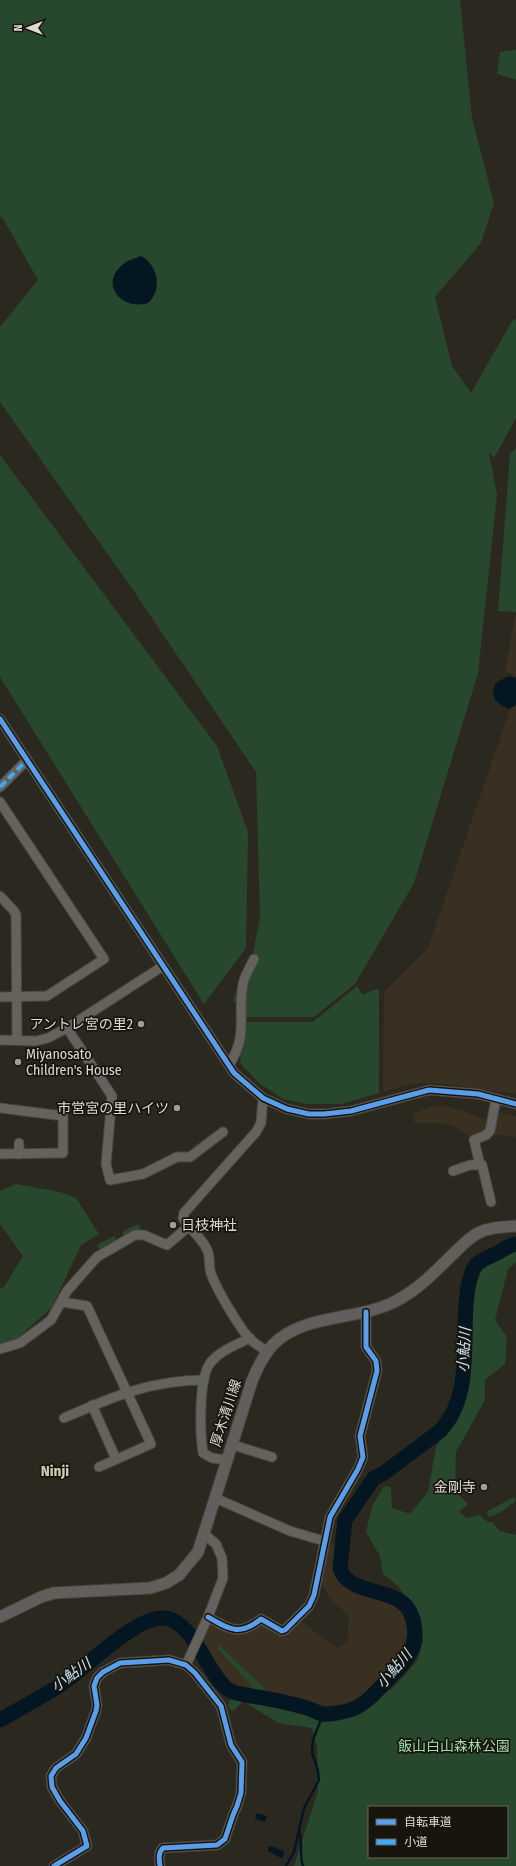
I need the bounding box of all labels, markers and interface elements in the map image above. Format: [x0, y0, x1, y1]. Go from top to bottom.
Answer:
north arrow [8, 8, 48, 48]
text: N [12, 25, 25, 31]
place label: アントレ宮の里2 [29, 1016, 133, 1033]
marker: アントレ宮の里2 [136, 1019, 146, 1029]
place label: Miyanosato Children's House [26, 1046, 122, 1079]
marker: Miyanosato Children's House [13, 1057, 23, 1067]
place label: 市営宮の里ハイツ [57, 1100, 169, 1117]
marker: 市営宮の里ハイツ [172, 1103, 182, 1113]
place label: 日枝神社 [181, 1217, 237, 1234]
marker: 日枝神社 [168, 1220, 178, 1230]
water label: 小鮎川 [454, 1325, 474, 1373]
street label: 厚木清川線 [207, 1377, 245, 1449]
district label: Ninji [41, 1462, 69, 1480]
place label: 金剛寺 [434, 1479, 476, 1496]
marker: 金剛寺 [479, 1482, 489, 1492]
water label: 小鮎川 [372, 1645, 417, 1692]
water label: 小鮎川 [48, 1653, 96, 1696]
park label: 飯山白山森林公園 [398, 1738, 510, 1755]
legend [368, 1806, 508, 1858]
text: 自転車道 [404, 1815, 452, 1829]
text: 小道 [404, 1835, 428, 1849]

